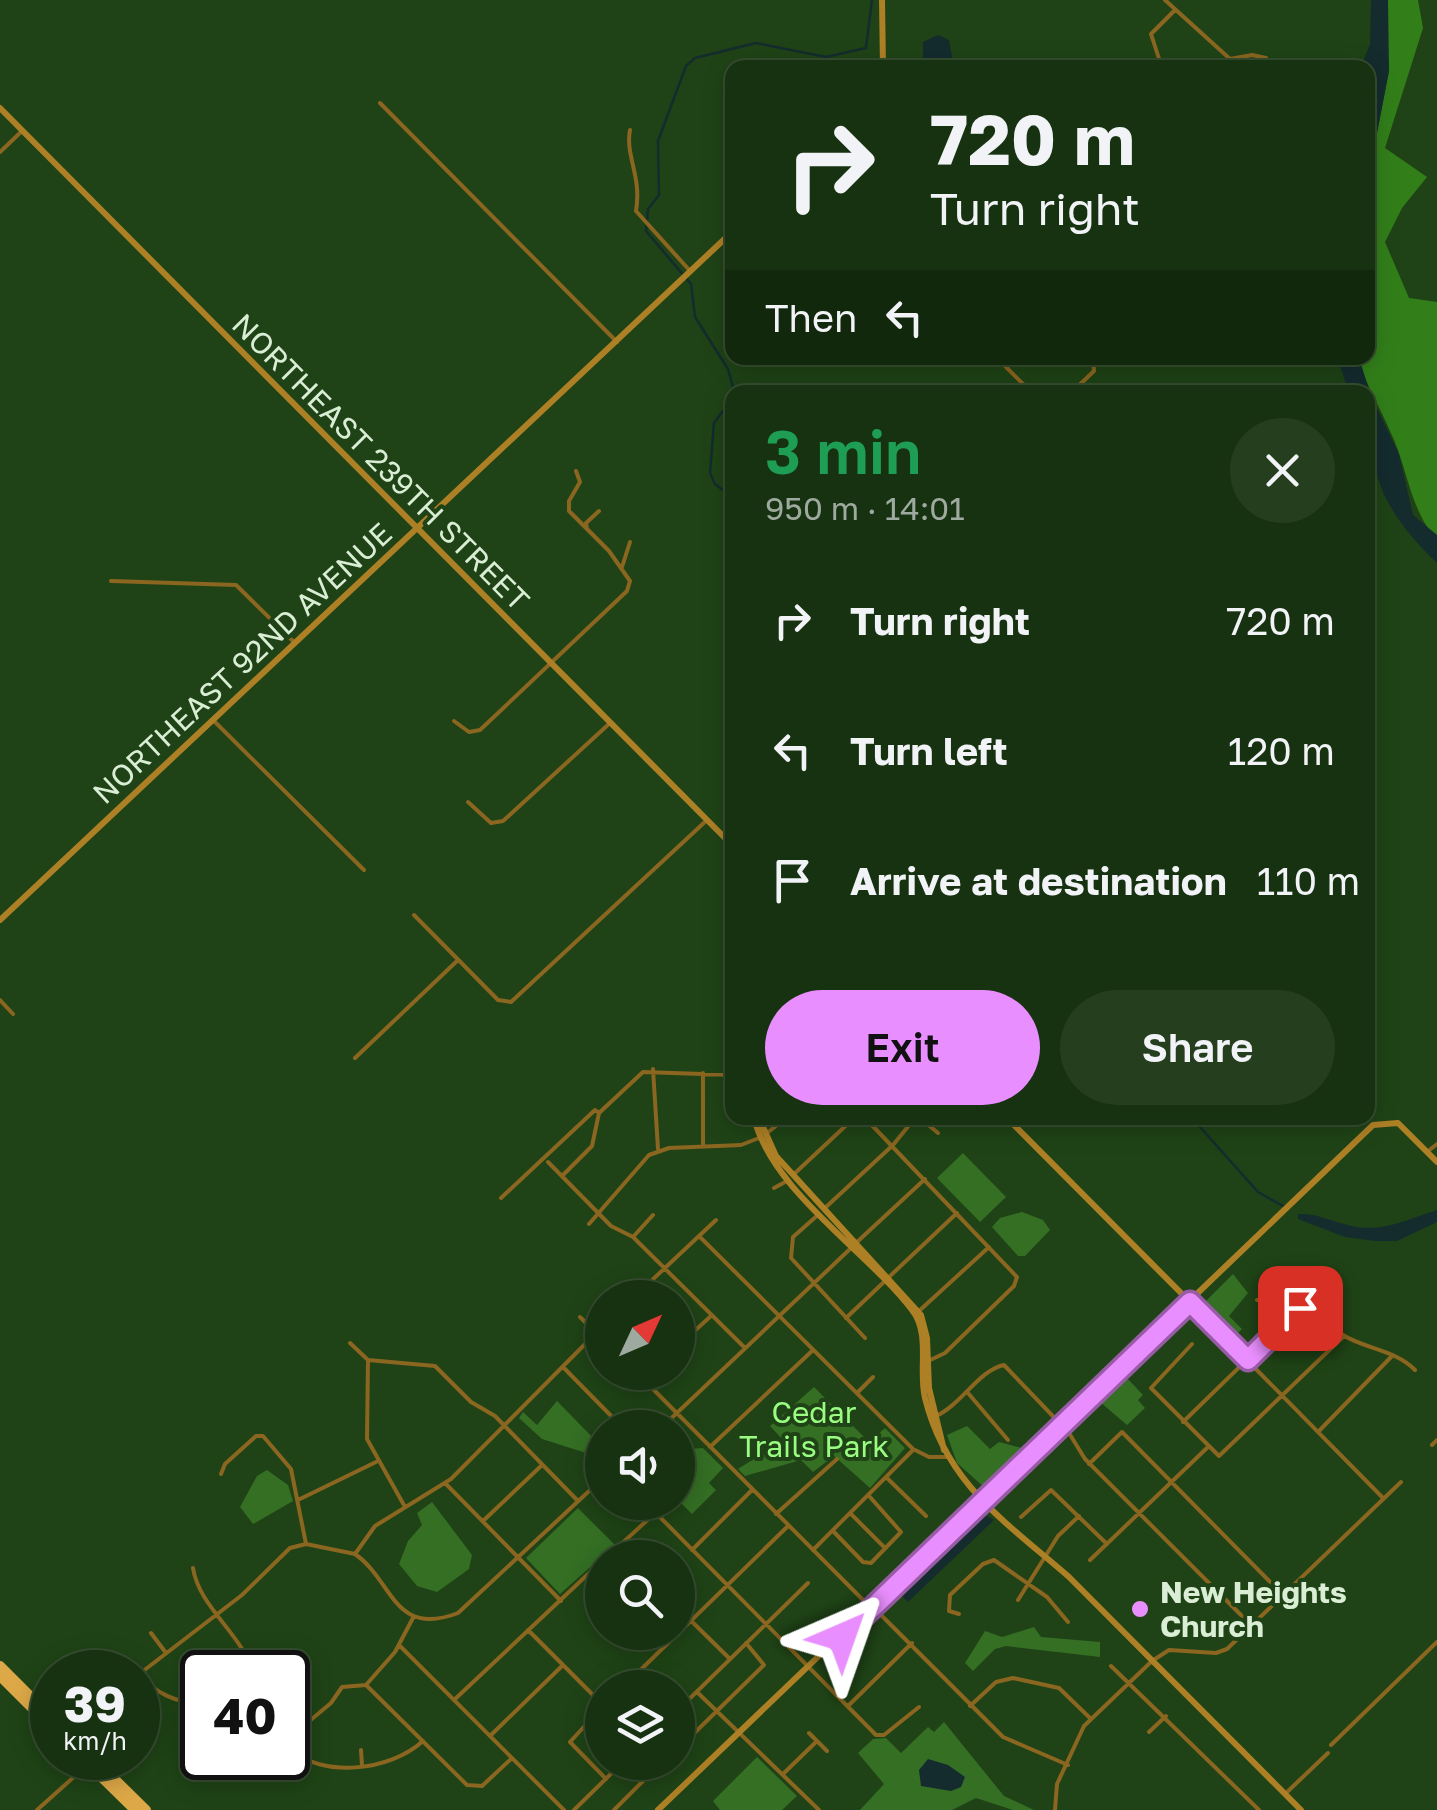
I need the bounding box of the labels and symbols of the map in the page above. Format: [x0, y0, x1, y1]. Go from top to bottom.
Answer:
street label: NORTHEAST 239TH STREET [225, 306, 537, 618]
street label: NORTHEAST 92ND AVENUE [85, 515, 399, 811]
pin [1258, 1266, 1343, 1351]
north arrow [585, 1280, 695, 1390]
park label: Cedar Trails Park [739, 1394, 889, 1464]
place label: New Heights Church [1160, 1574, 1347, 1644]
position arrow [790, 1585, 894, 1689]
marker: New Heights Church [1129, 1598, 1151, 1620]
speed limit sign: 40 [180, 1650, 310, 1780]

